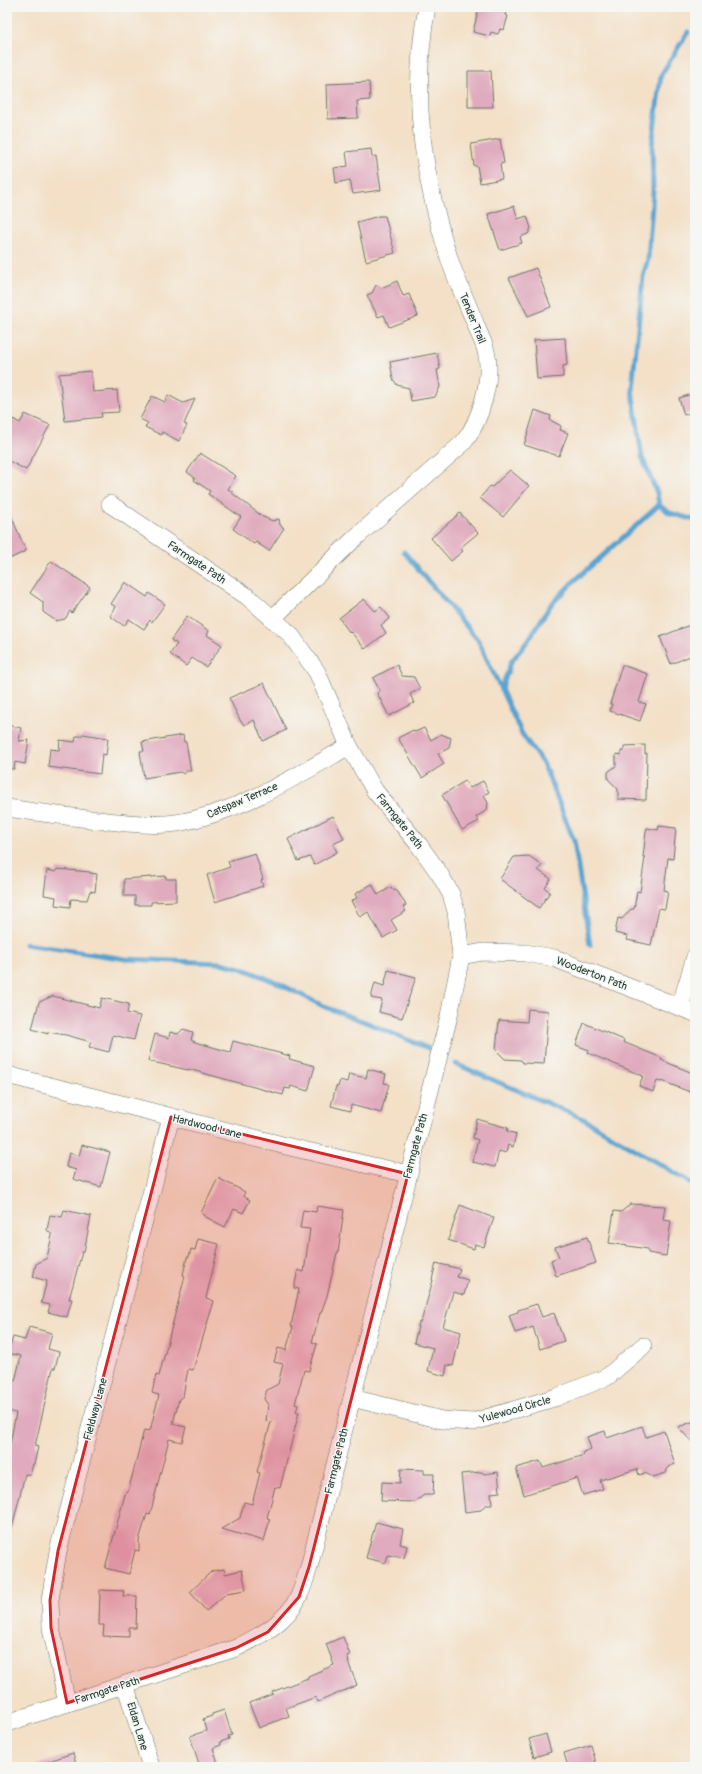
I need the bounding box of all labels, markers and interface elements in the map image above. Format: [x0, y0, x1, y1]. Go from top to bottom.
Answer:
street label: Tender Trail [456, 291, 489, 345]
street label: Farmgate Path [165, 538, 228, 587]
street label: Catspaw Terrace [205, 779, 280, 821]
street label: Farmgate Path [373, 791, 426, 852]
street label: Wooderton Path [555, 954, 629, 993]
street label: Hardwood Lane [171, 1112, 243, 1141]
street label: Farmgate Path [400, 1112, 430, 1180]
street label: Fieldway Lane [81, 1376, 110, 1442]
street label: Yulewood Circle [477, 1393, 553, 1426]
street label: Farmgate Path [322, 1427, 351, 1495]
street label: Farmgate Path [73, 1674, 141, 1707]
street label: Eldan Lane [124, 1700, 151, 1752]

